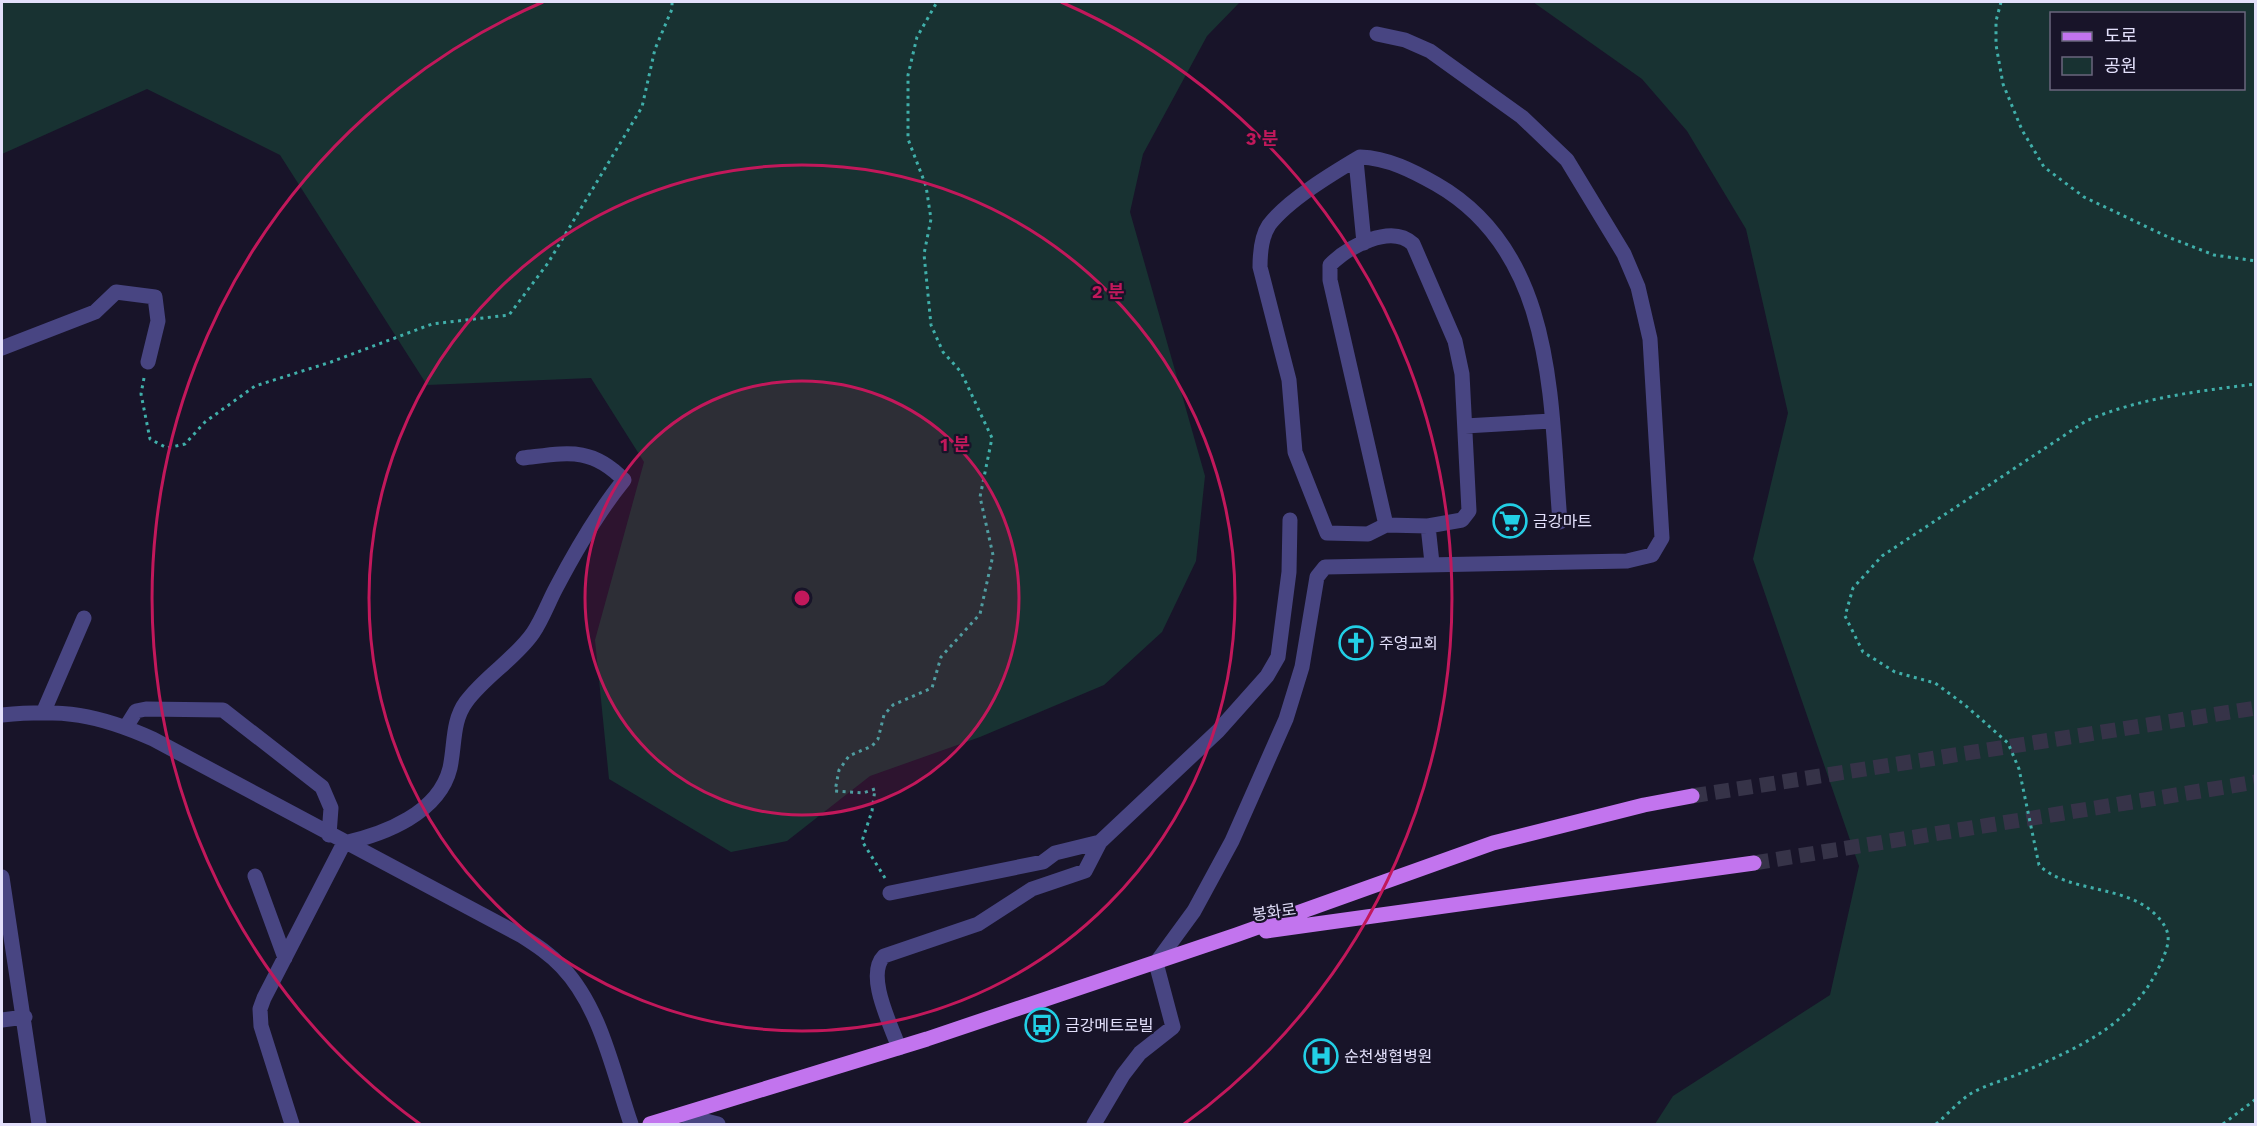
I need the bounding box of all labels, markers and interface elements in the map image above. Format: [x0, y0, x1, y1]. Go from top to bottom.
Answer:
legend [2050, 12, 2245, 90]
text: 도로 [2104, 25, 2137, 46]
text: 공원 [2104, 55, 2137, 76]
text: 3 분 [1246, 128, 1279, 149]
text: 2 분 [1092, 281, 1125, 302]
text: 1 분 [940, 434, 970, 455]
supermarket icon: 금강마트 [1492, 503, 1528, 539]
place label: 금강마트 [1533, 512, 1592, 531]
centre of rings [792, 588, 812, 608]
church icon: 주영교회 [1338, 625, 1374, 661]
place label: 주영교회 [1379, 634, 1438, 653]
street label: 봉화로 [1251, 899, 1297, 924]
bus stop icon: 금강메트로빌 [1024, 1007, 1060, 1043]
place label: 금강메트로빌 [1065, 1016, 1153, 1035]
hospital icon: 순천생협병원 [1303, 1038, 1339, 1074]
place label: 순천생협병원 [1344, 1047, 1432, 1066]

